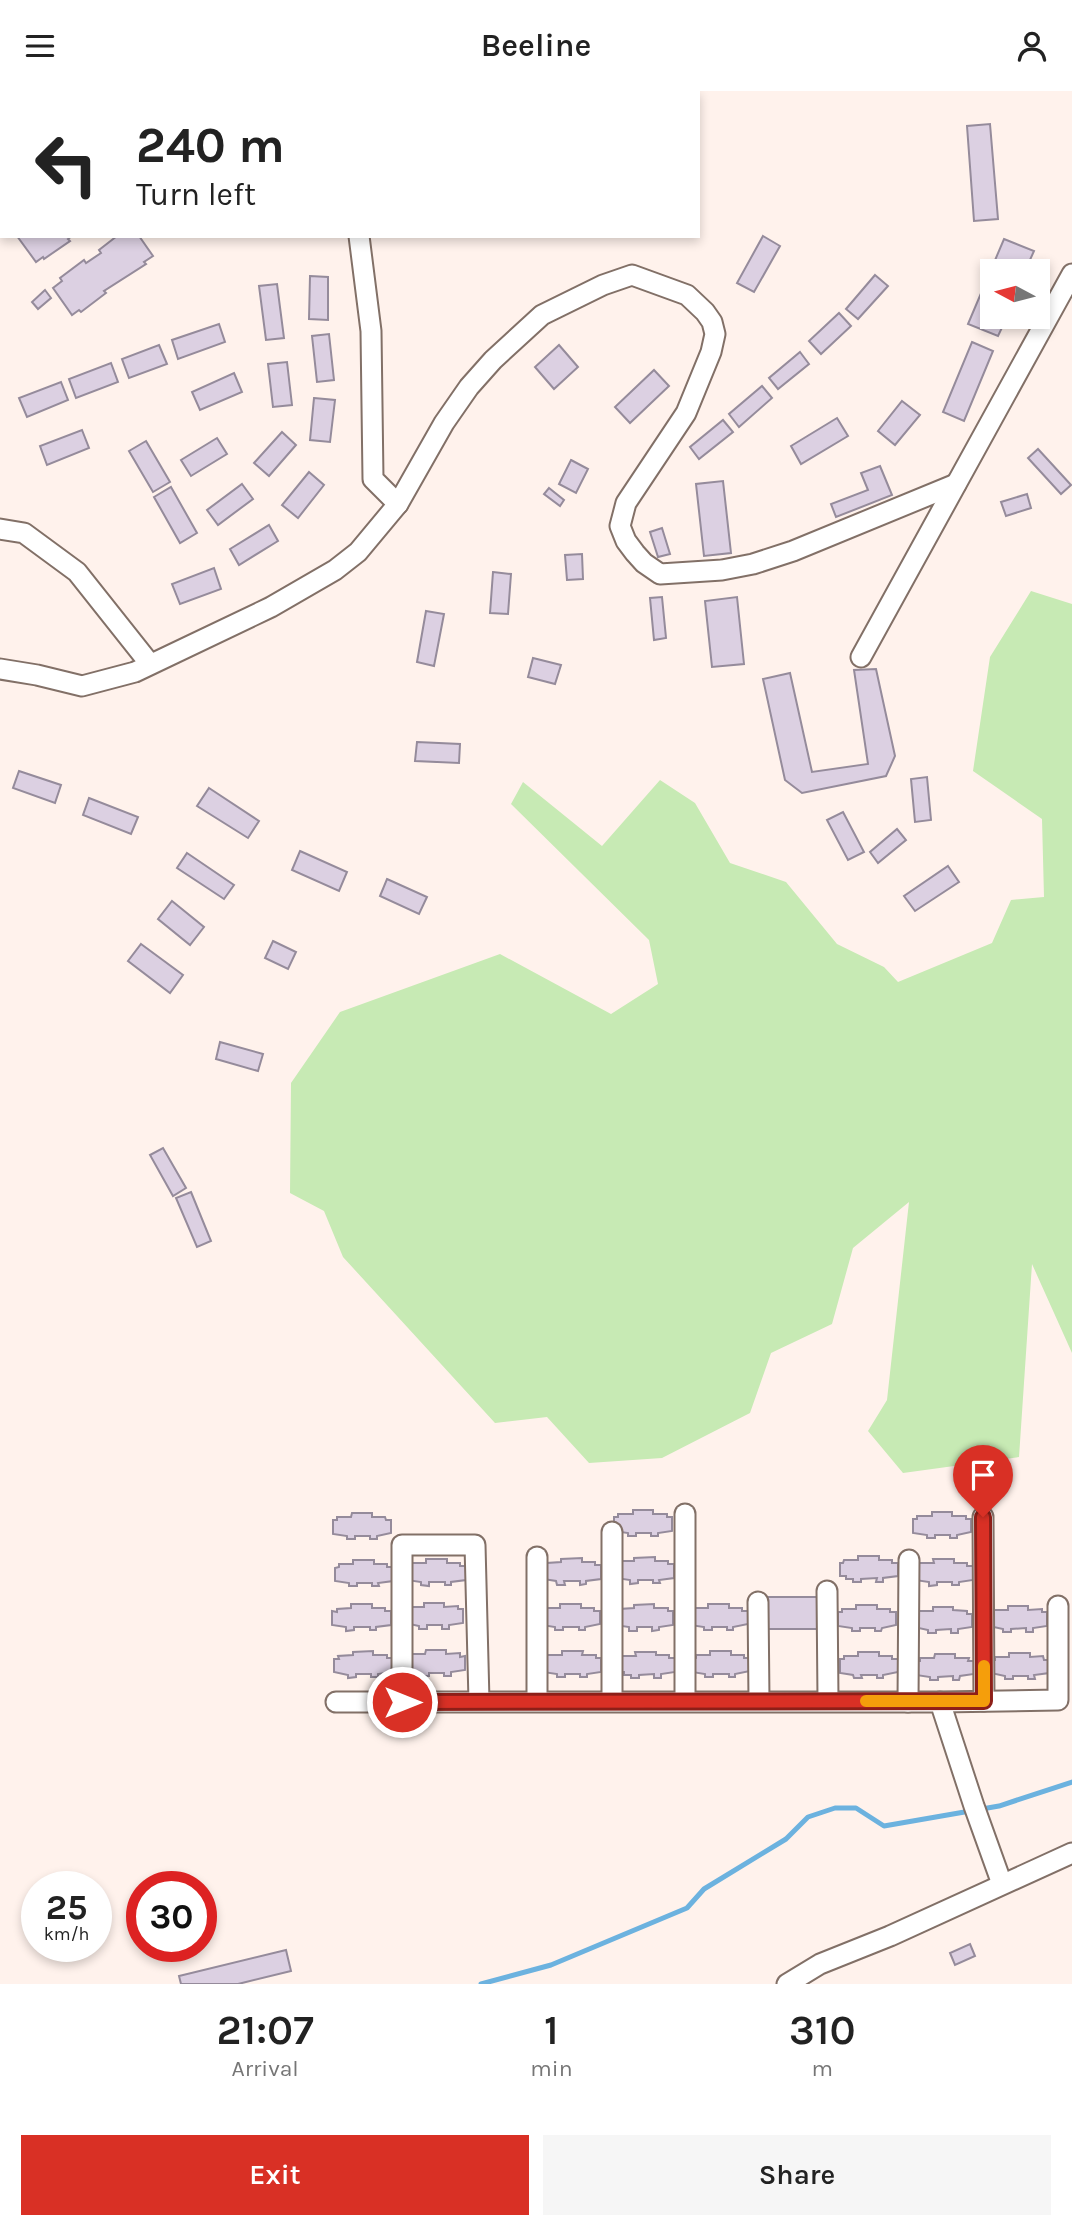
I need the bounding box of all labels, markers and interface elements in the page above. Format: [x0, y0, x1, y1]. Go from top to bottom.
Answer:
icon: menu [21, 27, 59, 65]
text: Beeline [481, 27, 591, 64]
icon: person [1013, 27, 1051, 65]
text: 240 m [136, 117, 285, 174]
icon: left [21, 119, 112, 210]
text: Turn left [136, 176, 256, 213]
north arrow [980, 259, 1050, 329]
map controls [980, 259, 1050, 329]
pin [953, 1445, 1013, 1517]
icon: arrive [964, 1456, 1002, 1494]
position arrow [365, 1665, 439, 1739]
speed limit sign: 30 [126, 1871, 217, 1962]
text: 25 [46, 1887, 87, 1928]
text: km/h [44, 1923, 89, 1945]
text: 21:07 [216, 2005, 314, 2055]
text: 1 [544, 2005, 559, 2055]
text: 310 [789, 2005, 856, 2055]
text: Arrival [231, 2055, 299, 2082]
text: min [530, 2055, 573, 2082]
text: m [811, 2055, 833, 2082]
button: Exit [21, 2135, 529, 2215]
button: Share [543, 2135, 1051, 2215]

